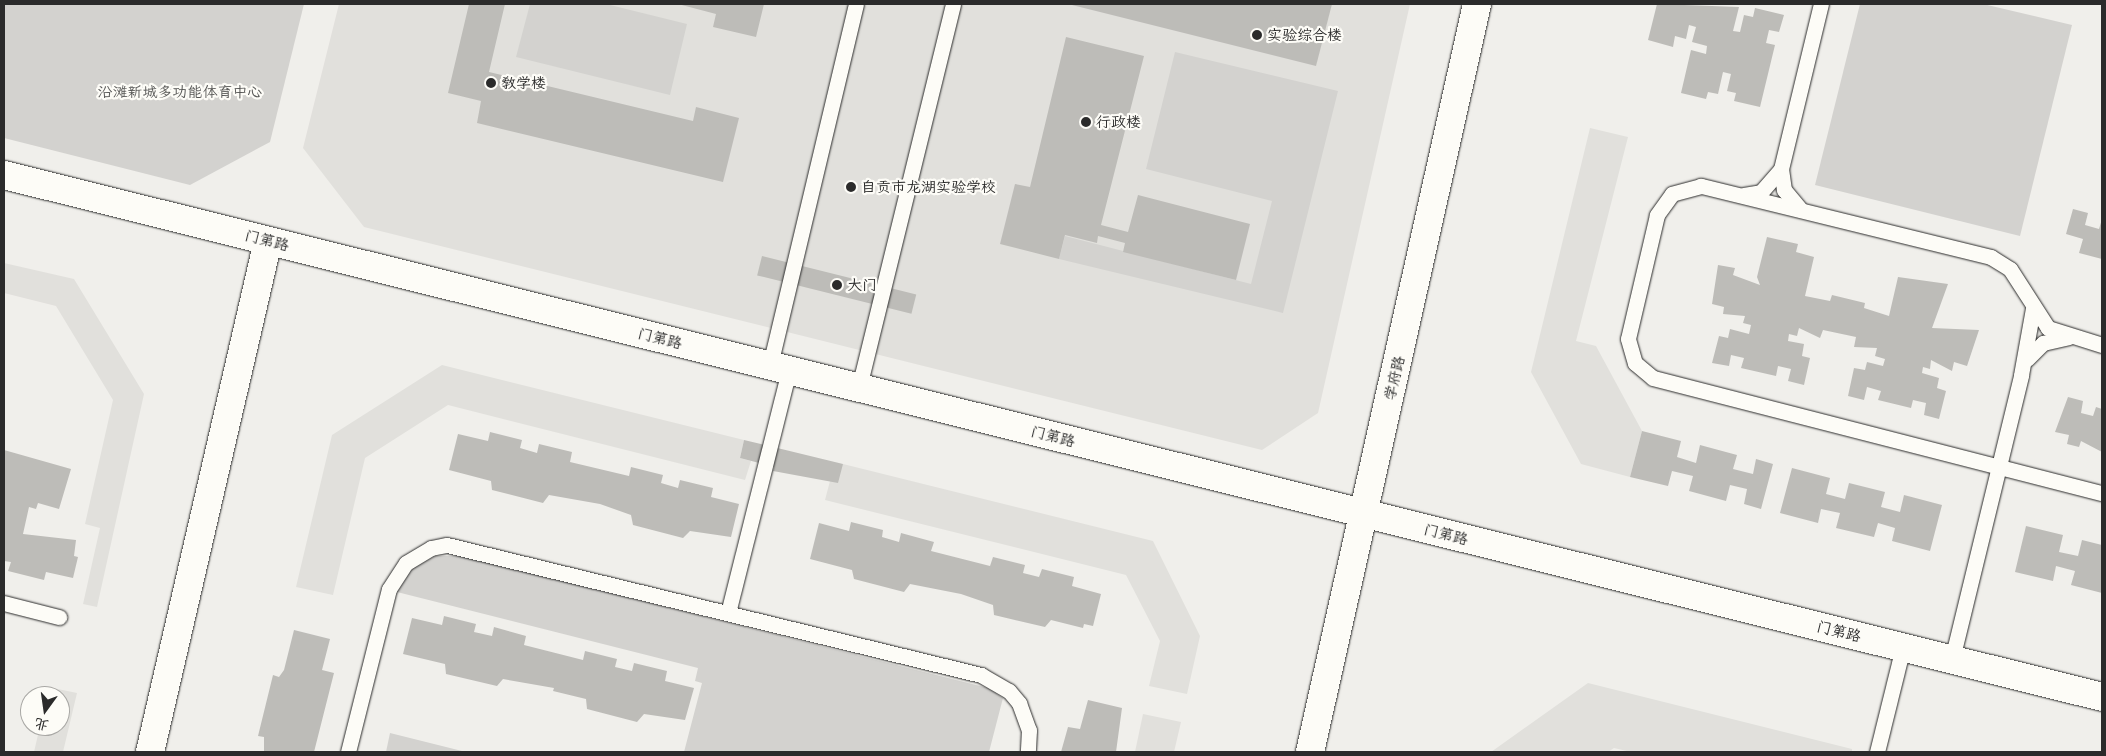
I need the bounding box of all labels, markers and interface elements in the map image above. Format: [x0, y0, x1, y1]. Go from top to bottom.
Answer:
place label: 实验综合楼 [1267, 26, 1342, 44]
marker: 实验综合楼 [1251, 29, 1263, 41]
place label: 教学楼 [501, 74, 546, 92]
marker: 教学楼 [485, 77, 497, 89]
park label: 沿滩新城多功能体育中心 [98, 83, 262, 101]
place label: 行政楼 [1096, 113, 1141, 131]
marker: 行政楼 [1080, 116, 1092, 128]
place label: 自贡市龙湖实验学校 [861, 178, 996, 196]
marker: 自贡市龙湖实验学校 [845, 181, 857, 193]
street label: 门第路 [243, 226, 291, 254]
place label: 大门 [847, 276, 877, 294]
marker: 大门 [831, 279, 843, 291]
street label: 门第路 [636, 324, 684, 352]
street label: 学府路 [1380, 354, 1408, 402]
street label: 门第路 [1029, 422, 1077, 450]
street label: 门第路 [1422, 520, 1470, 548]
street label: 门第路 [1815, 617, 1863, 645]
north arrow [20, 686, 70, 736]
text: 北 [32, 714, 51, 736]

